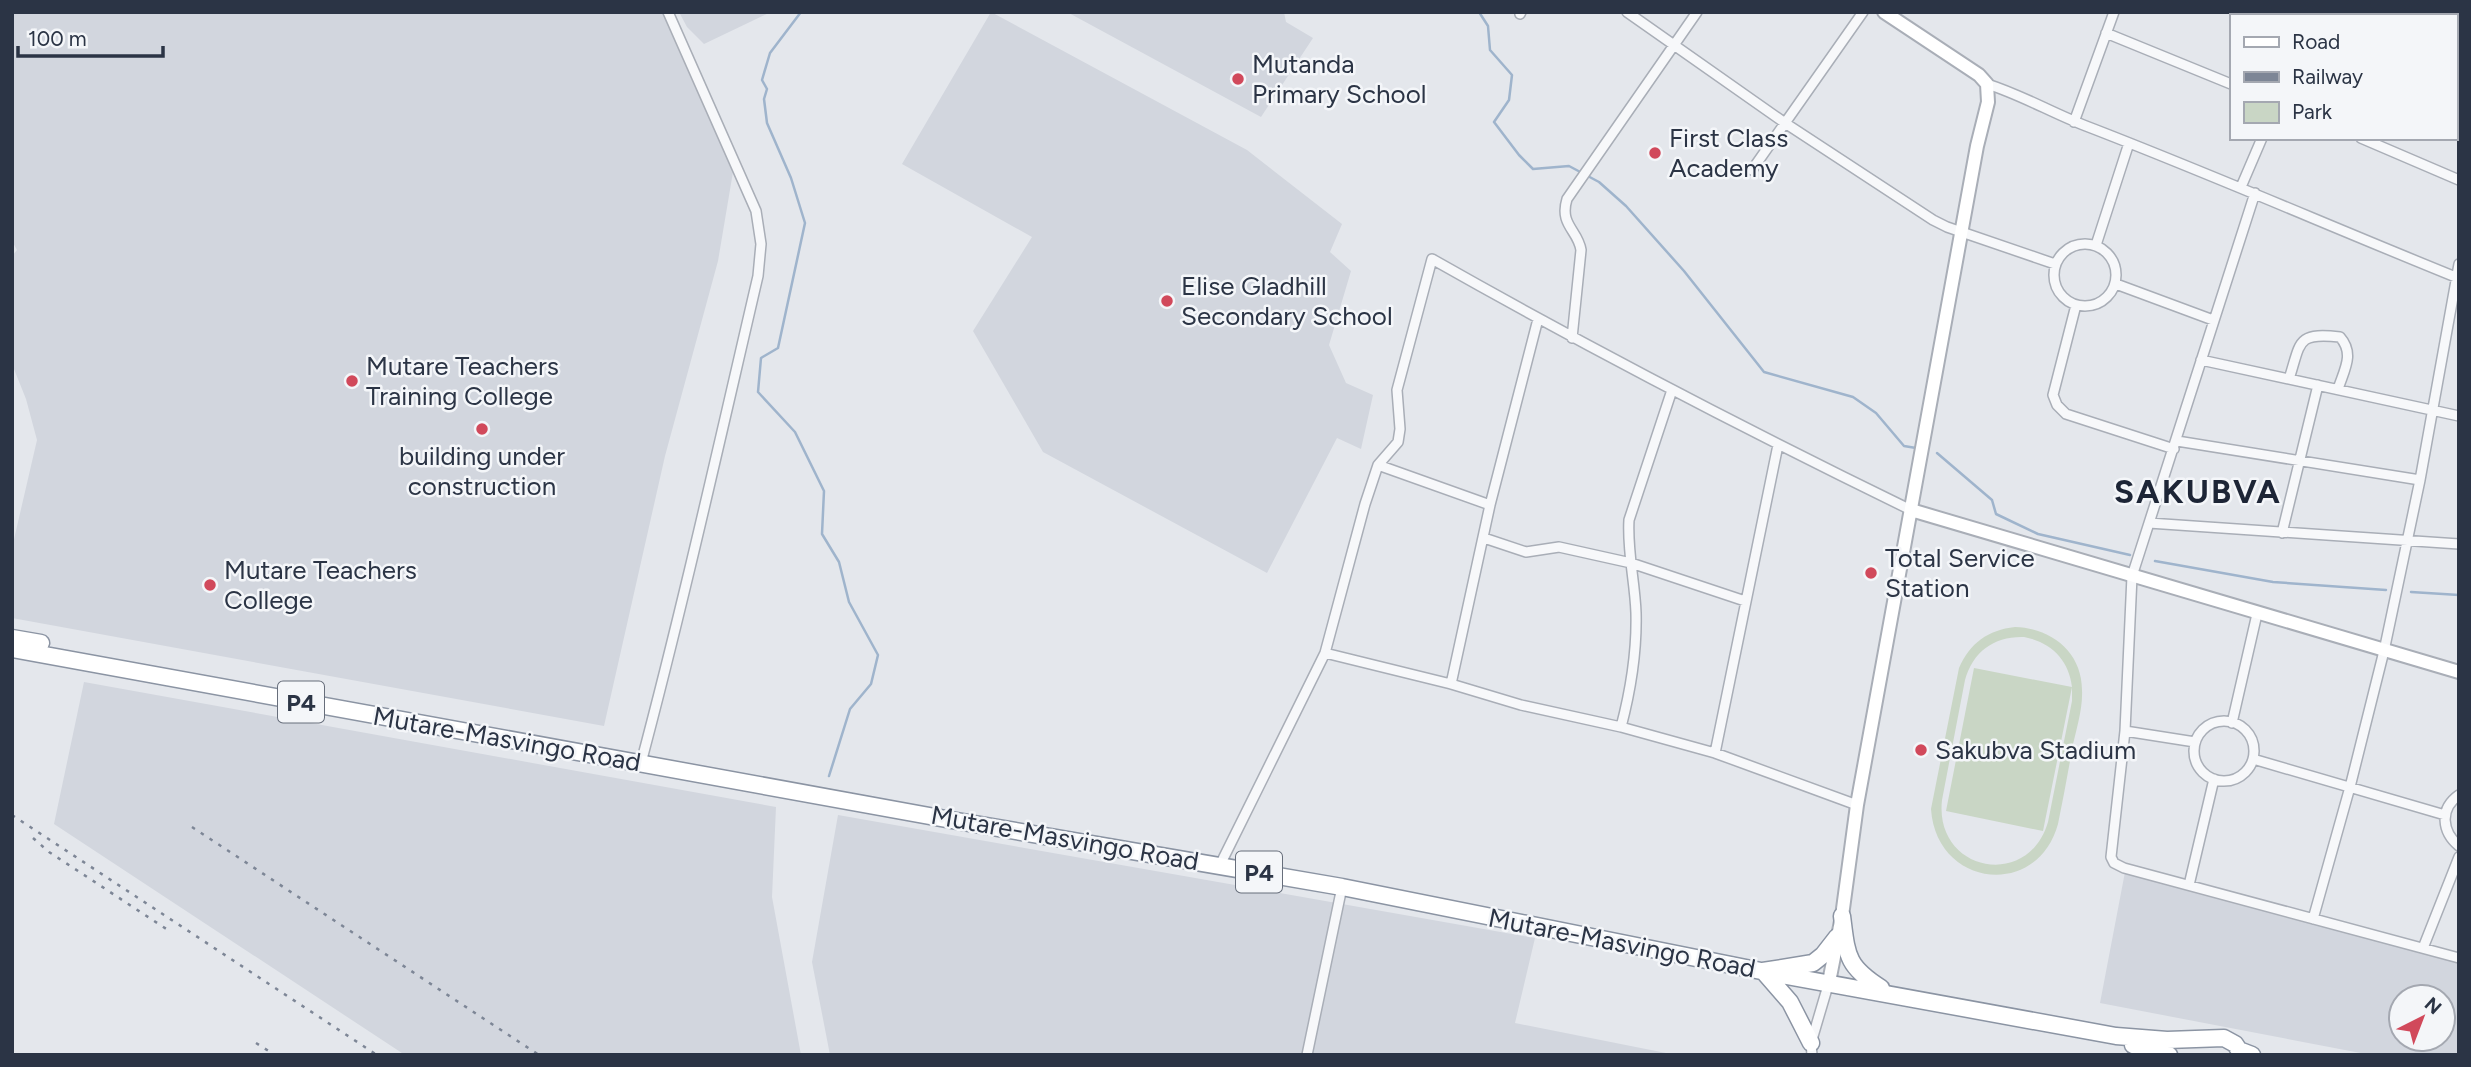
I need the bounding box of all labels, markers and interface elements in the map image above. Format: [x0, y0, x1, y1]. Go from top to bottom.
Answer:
scale bar [18, 14, 163, 58]
legend [2230, 14, 2457, 140]
text: 100 m [28, 26, 87, 51]
text: Road [2292, 29, 2340, 54]
place label: Mutanda Primary School [1252, 48, 1426, 110]
text: Railway [2292, 64, 2363, 89]
marker: Mutanda Primary School [1230, 71, 1246, 87]
text: Park [2292, 99, 2333, 124]
place label: First Class Academy [1669, 122, 1788, 184]
marker: First Class Academy [1647, 145, 1663, 161]
place label: Elise Gladhill Secondary School [1181, 270, 1393, 332]
marker: Elise Gladhill Secondary School [1159, 293, 1175, 309]
place label: Mutare Teachers Training College [366, 350, 559, 412]
marker: Mutare Teachers Training College [344, 373, 360, 389]
marker: building under construction [474, 421, 490, 437]
place label: building under construction [399, 440, 565, 502]
district label: SAKUBVA [2114, 472, 2282, 511]
place label: Total Service Station [1885, 542, 2035, 604]
place label: Mutare Teachers College [224, 554, 417, 616]
marker: Total Service Station [1863, 565, 1879, 581]
marker: Mutare Teachers College [202, 577, 218, 593]
road number: P4 [278, 682, 324, 722]
street label: Mutare-Masvingo Road [371, 700, 643, 778]
place label: Sakubva Stadium [1935, 734, 2136, 766]
marker: Sakubva Stadium [1913, 742, 1929, 758]
street label: Mutare-Masvingo Road [929, 799, 1201, 877]
road number: P4 [1236, 852, 1282, 892]
street label: Mutare-Masvingo Road [1486, 901, 1758, 985]
north arrow [2387, 983, 2457, 1053]
text: N [2420, 992, 2446, 1019]

